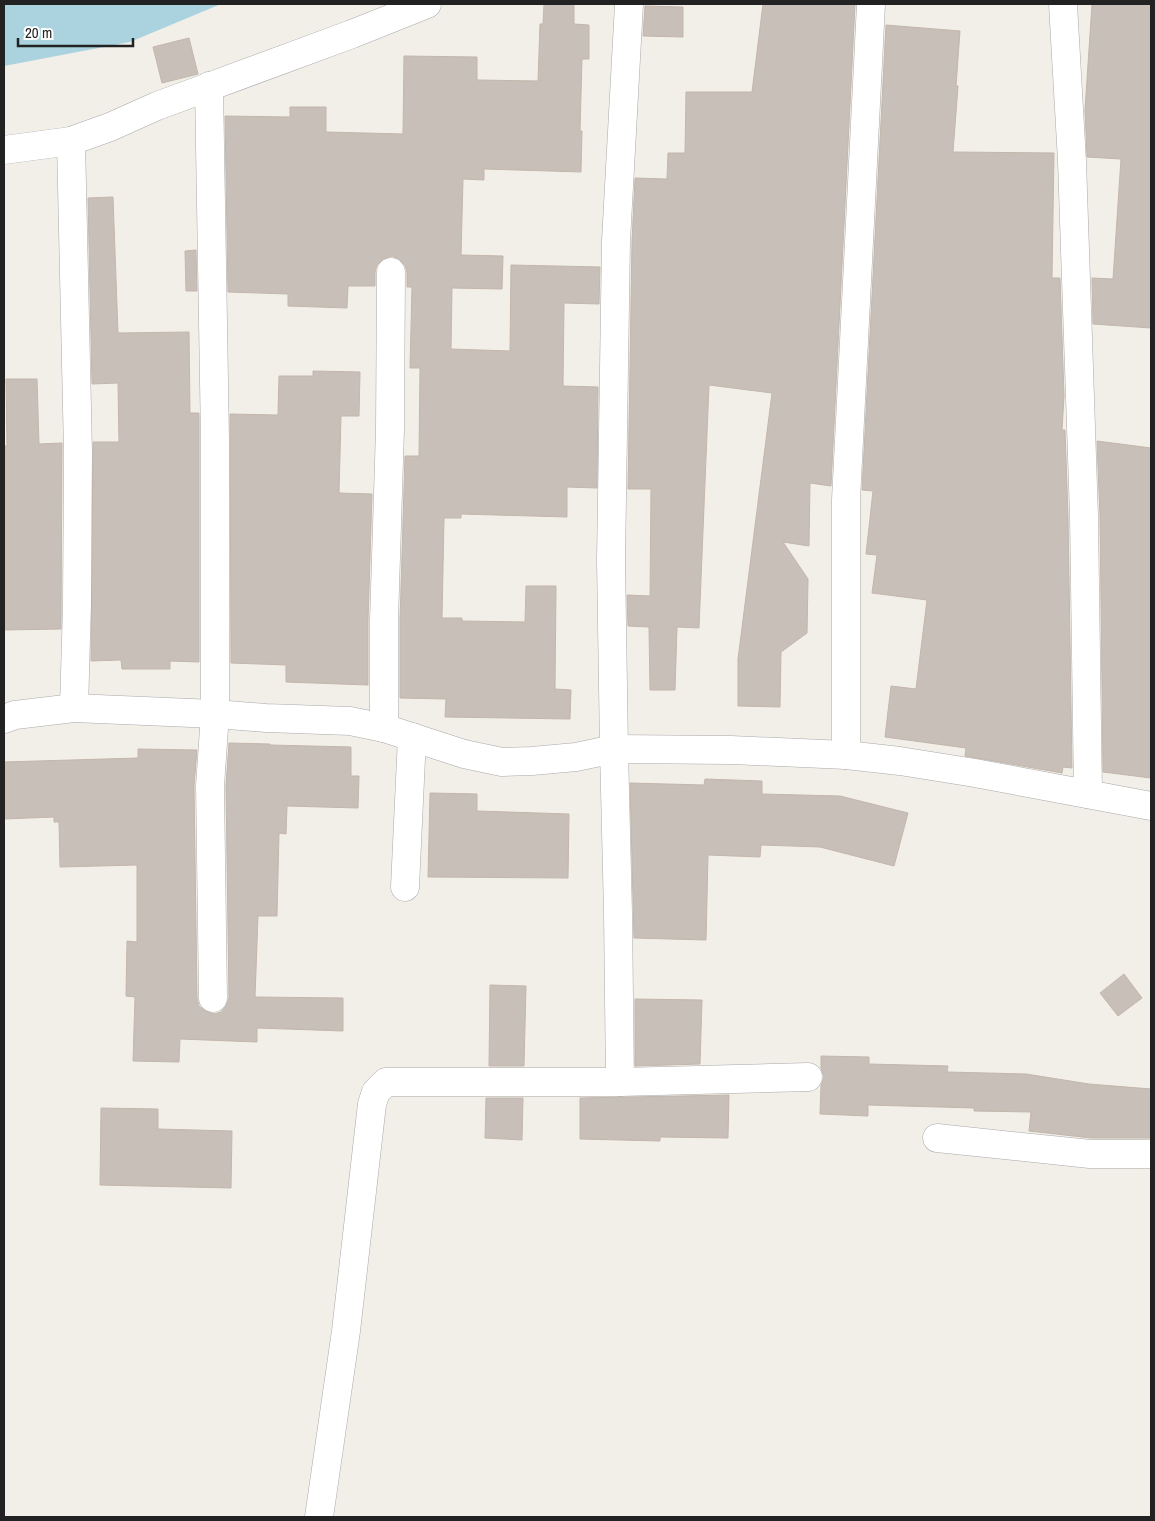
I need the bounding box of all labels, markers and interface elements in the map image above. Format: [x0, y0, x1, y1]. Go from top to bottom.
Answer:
scale bar [18, 15, 132, 47]
text: 20 m [25, 22, 52, 43]

